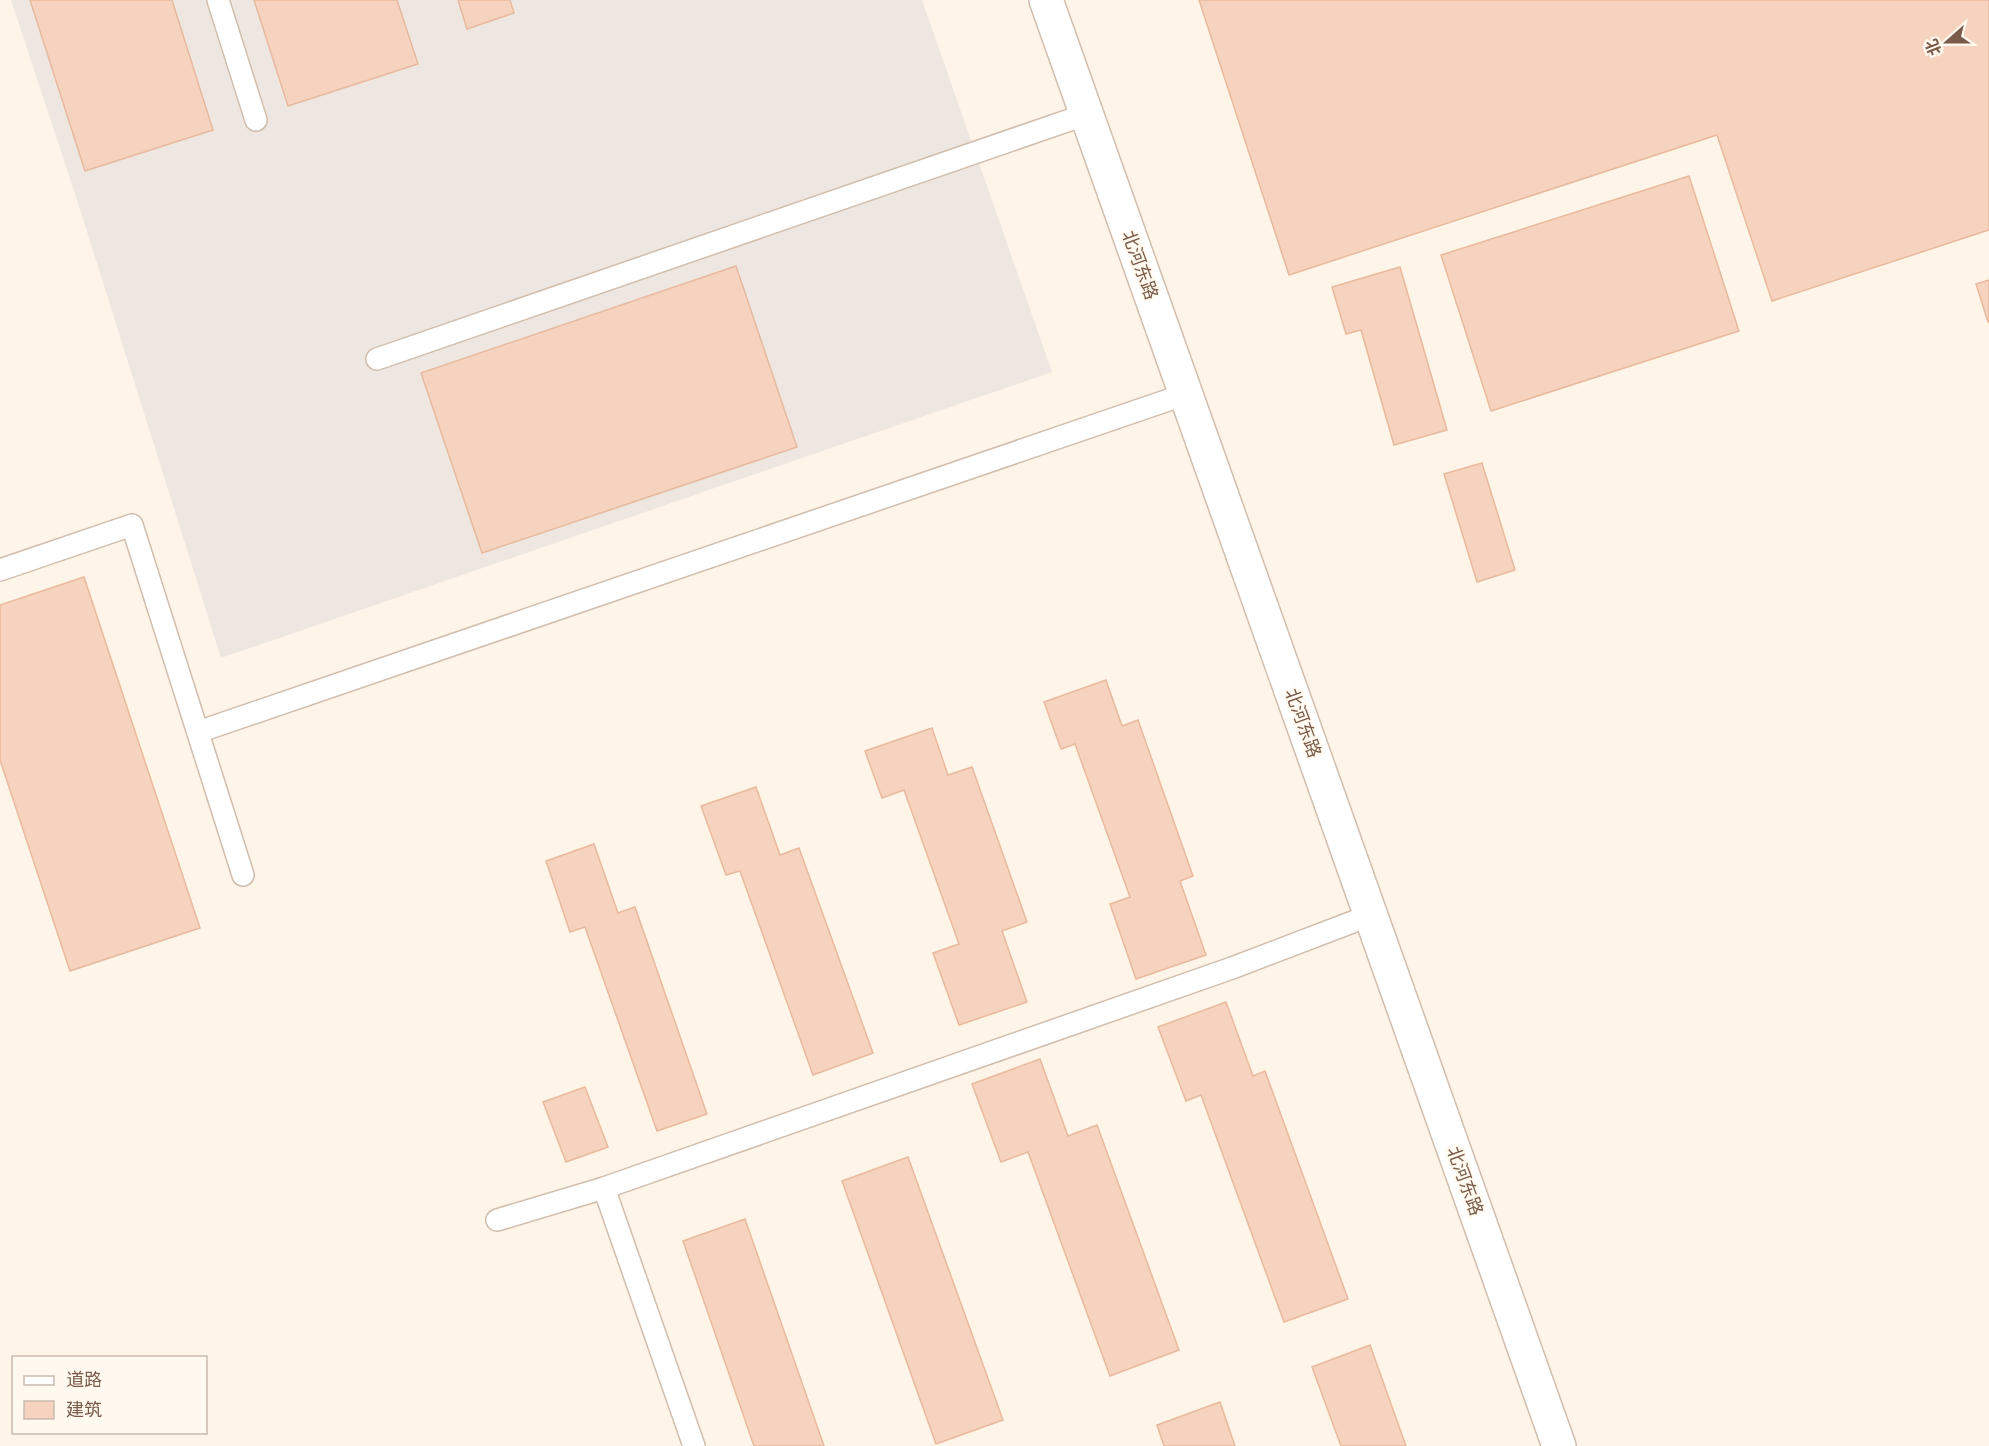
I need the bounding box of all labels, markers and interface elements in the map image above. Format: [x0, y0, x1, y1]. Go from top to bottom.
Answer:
north arrow [1917, 12, 1977, 72]
text: 北 [1921, 37, 1944, 58]
street label: 北河东路 [1118, 227, 1164, 302]
street label: 北河东路 [1281, 685, 1327, 760]
street label: 北河东路 [1443, 1143, 1489, 1218]
legend [12, 1356, 207, 1434]
text: 道路 [66, 1368, 102, 1390]
text: 建筑 [66, 1398, 102, 1420]

